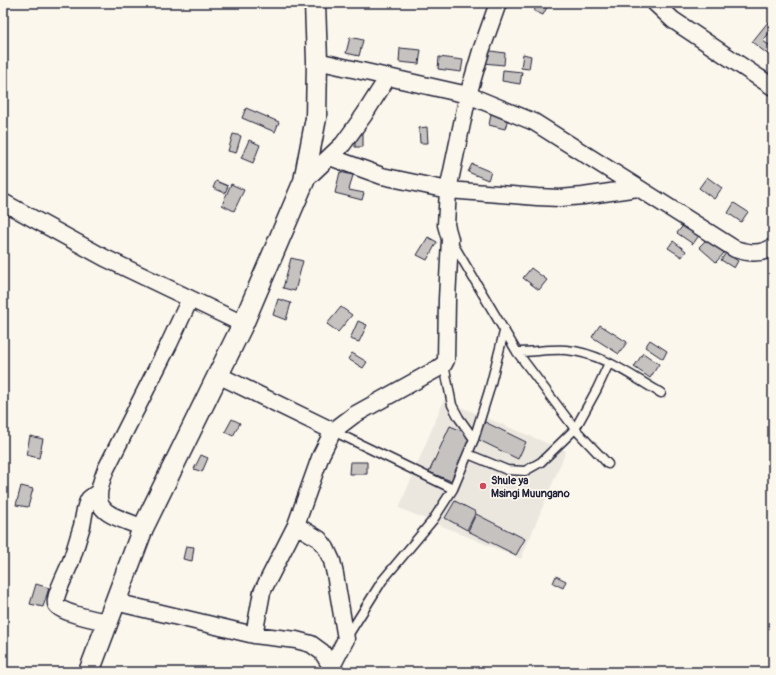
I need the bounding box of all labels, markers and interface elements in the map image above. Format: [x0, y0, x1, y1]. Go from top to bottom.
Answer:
place label: Shule ya Msingi Muungano [491, 474, 570, 500]
marker: Shule ya Msingi Muungano [478, 481, 488, 491]

